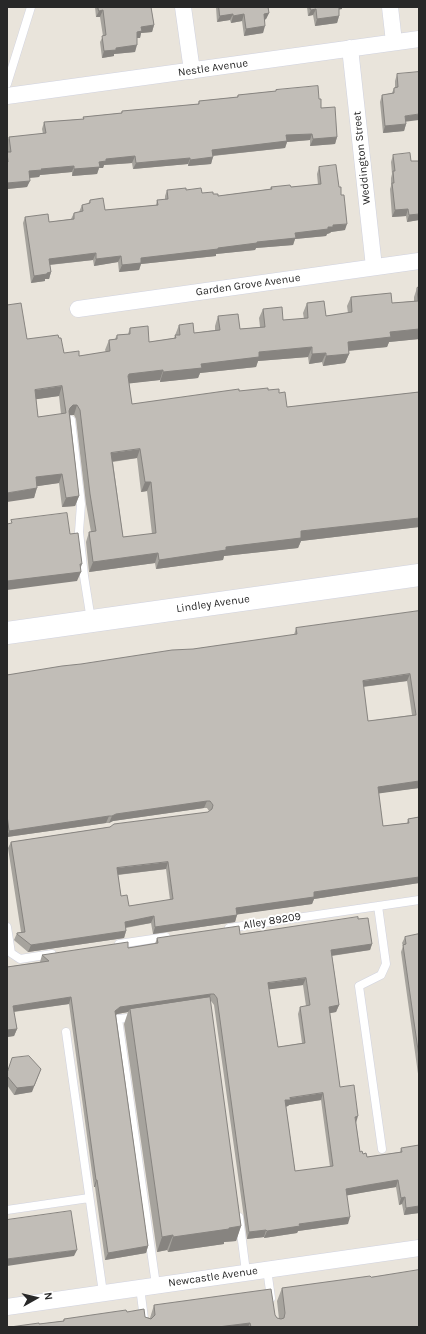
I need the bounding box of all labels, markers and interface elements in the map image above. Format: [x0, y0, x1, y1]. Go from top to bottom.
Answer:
street label: Nestle Avenue [177, 57, 249, 79]
street label: Weddington Street [351, 111, 373, 205]
street label: Garden Grove Avenue [195, 271, 301, 299]
street label: Lindley Avenue [175, 592, 251, 616]
street label: Alley 89209 [242, 910, 302, 932]
street label: Newcastle Avenue [167, 1264, 259, 1290]
north arrow [16, 1278, 56, 1318]
text: N [41, 1291, 55, 1301]

